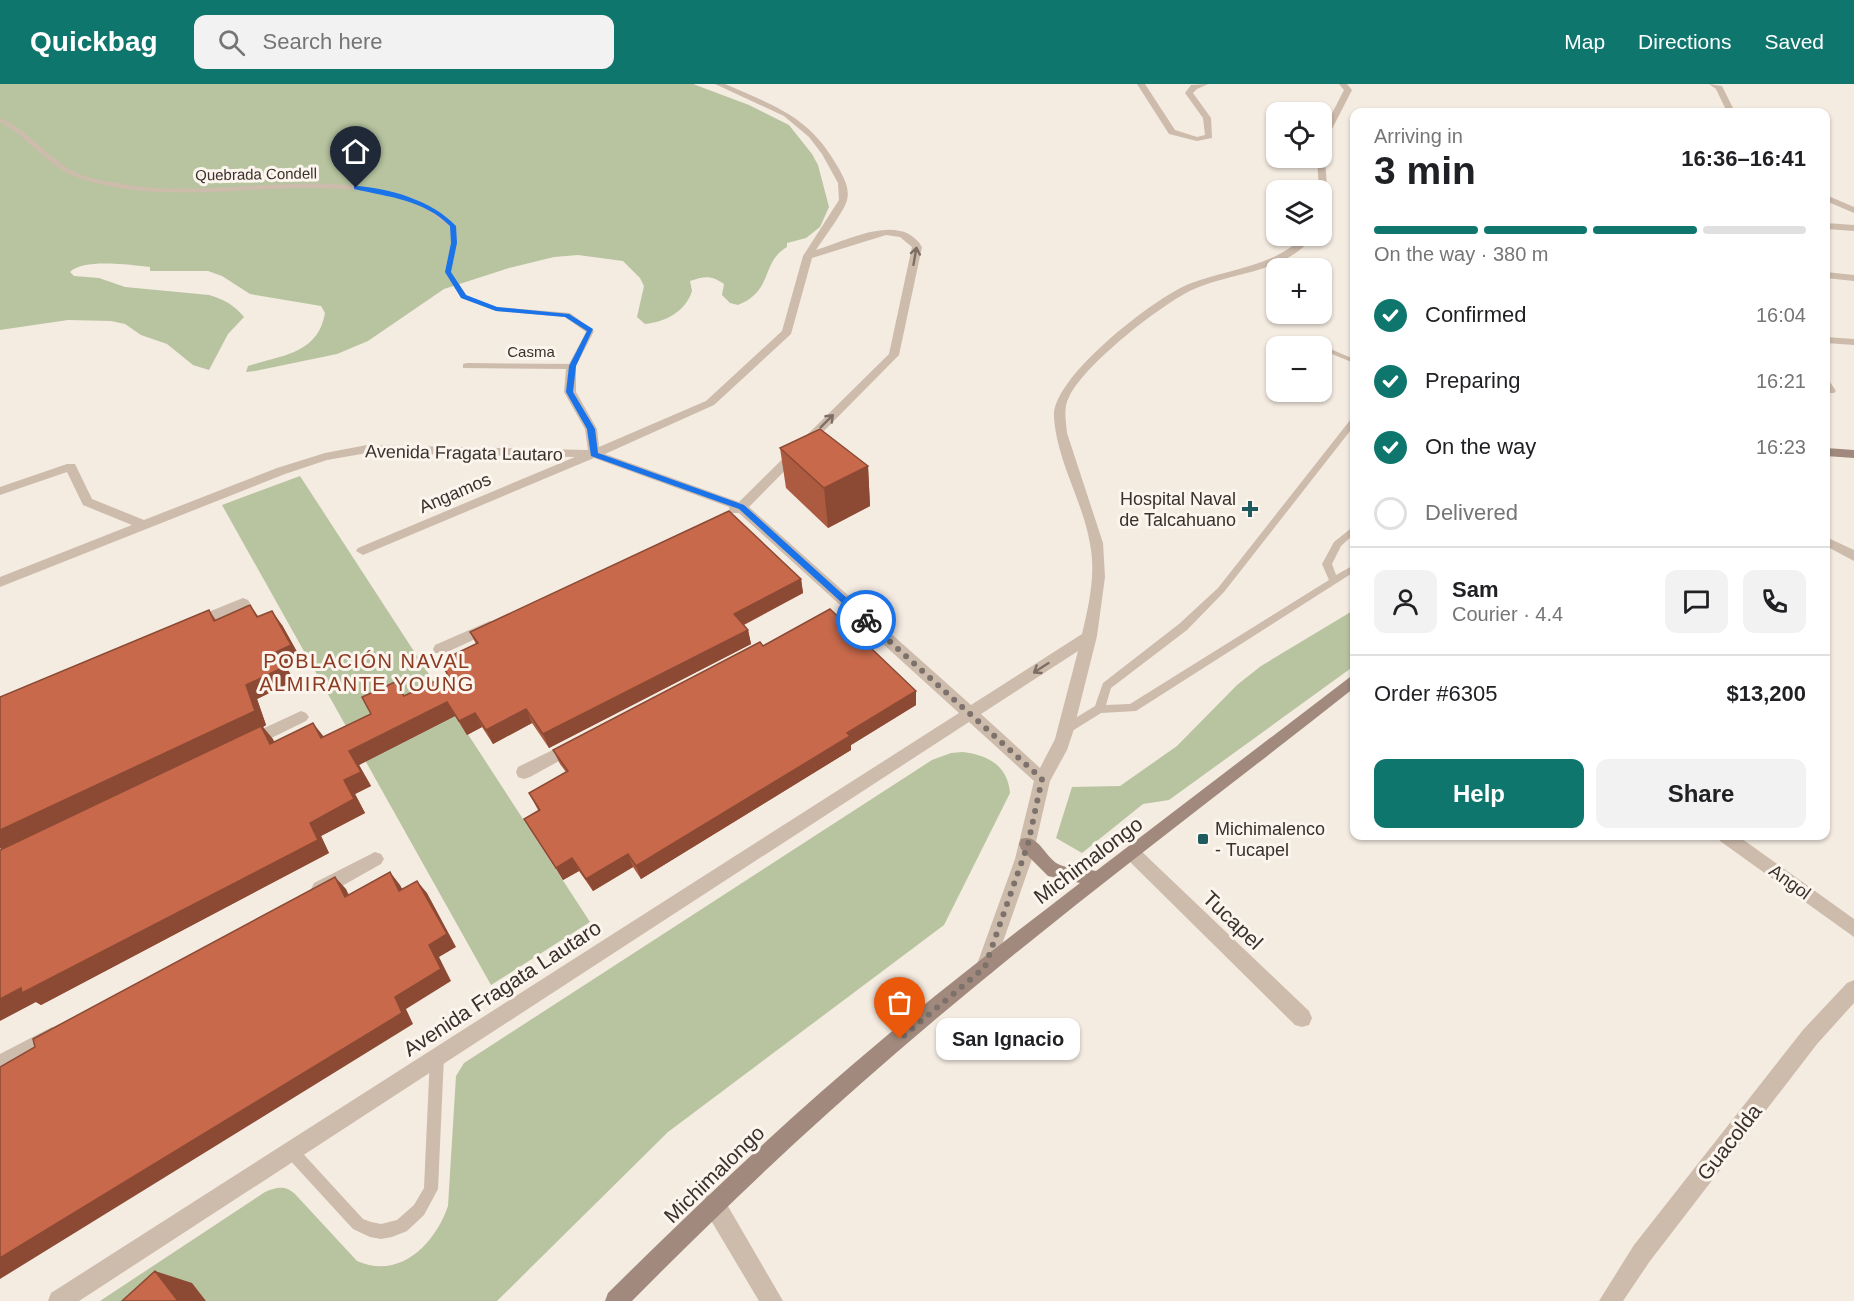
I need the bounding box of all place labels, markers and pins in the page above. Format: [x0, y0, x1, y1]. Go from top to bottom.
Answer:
pin [330, 126, 381, 188]
place label: Hospital Naval de Talcahuano [1119, 489, 1236, 530]
marker: Hospital Naval de Talcahuano [1241, 500, 1259, 518]
place label: Michimalenco - Tucapel [1215, 819, 1325, 860]
marker: Michimalenco - Tucapel [1196, 832, 1210, 846]
pin [874, 977, 925, 1039]
callout: San Ignacio [936, 1018, 1080, 1060]

